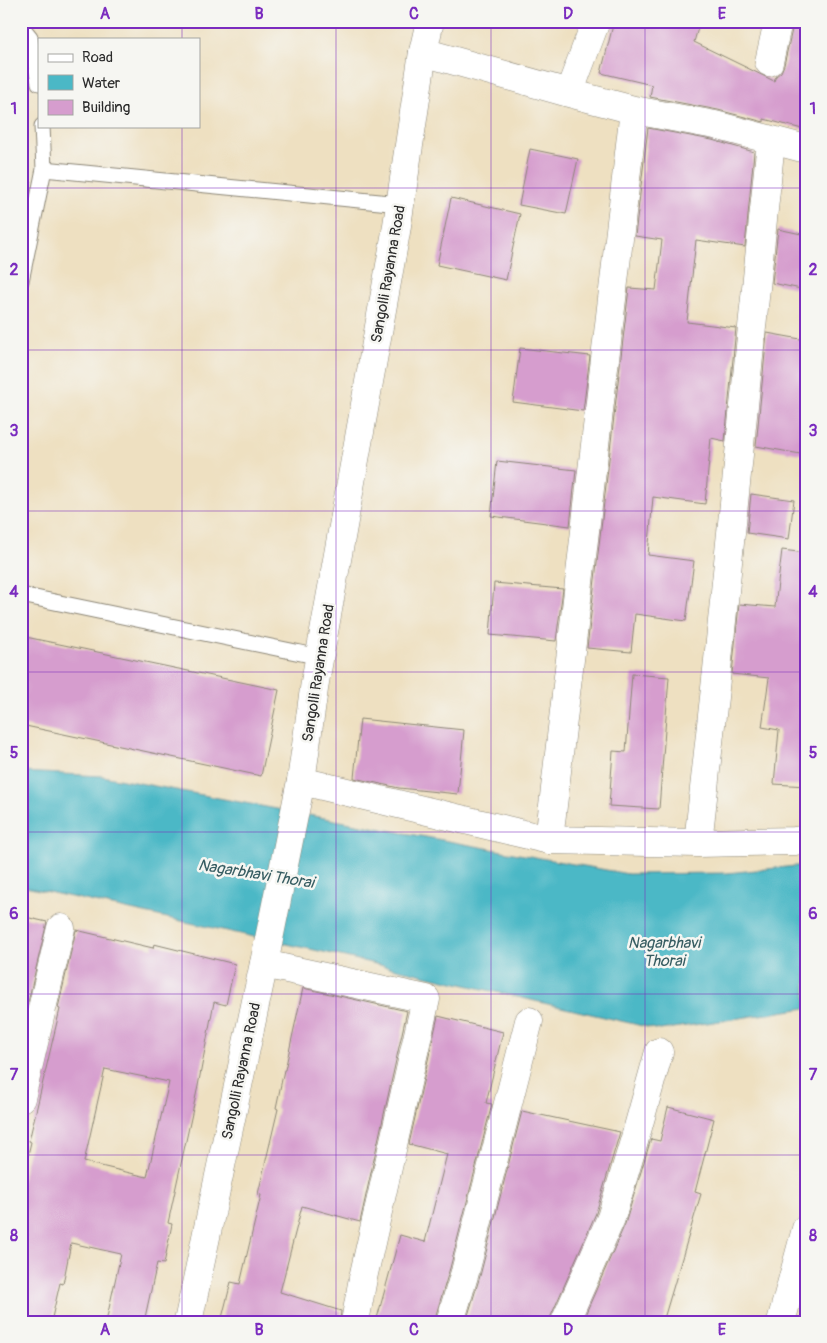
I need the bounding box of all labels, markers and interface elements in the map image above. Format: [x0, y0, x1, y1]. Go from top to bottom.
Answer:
text: A [100, 4, 111, 24]
text: B [254, 4, 264, 24]
text: C [409, 4, 419, 24]
text: D [563, 4, 573, 24]
text: E [718, 4, 727, 24]
legend [38, 38, 200, 128]
text: Road [82, 48, 113, 67]
text: Water [82, 74, 121, 93]
text: Building [82, 98, 130, 117]
text: 1 [11, 99, 17, 119]
text: 1 [810, 99, 816, 119]
street label: Sangolli Rayanna Road [367, 204, 410, 344]
text: 2 [10, 260, 19, 280]
text: 2 [809, 260, 818, 280]
text: 3 [10, 421, 19, 441]
text: 3 [809, 421, 818, 441]
text: 4 [9, 582, 19, 602]
text: 4 [808, 582, 818, 602]
street label: Sangolli Rayanna Road [298, 603, 339, 743]
text: 5 [10, 743, 19, 763]
text: 5 [809, 743, 818, 763]
water label: Nagarbhavi Thorai [197, 855, 317, 893]
text: 6 [9, 904, 19, 924]
text: 6 [808, 904, 818, 924]
water label: Nagarbhavi Thorai [628, 933, 702, 971]
street label: Sangolli Rayanna Road [218, 1001, 265, 1141]
text: 7 [10, 1065, 19, 1085]
text: 7 [809, 1065, 818, 1085]
text: 8 [10, 1226, 18, 1246]
text: 8 [809, 1226, 817, 1246]
text: A [100, 1320, 111, 1340]
text: B [254, 1320, 264, 1340]
text: C [409, 1320, 419, 1340]
text: D [563, 1320, 573, 1340]
text: E [718, 1320, 727, 1340]

